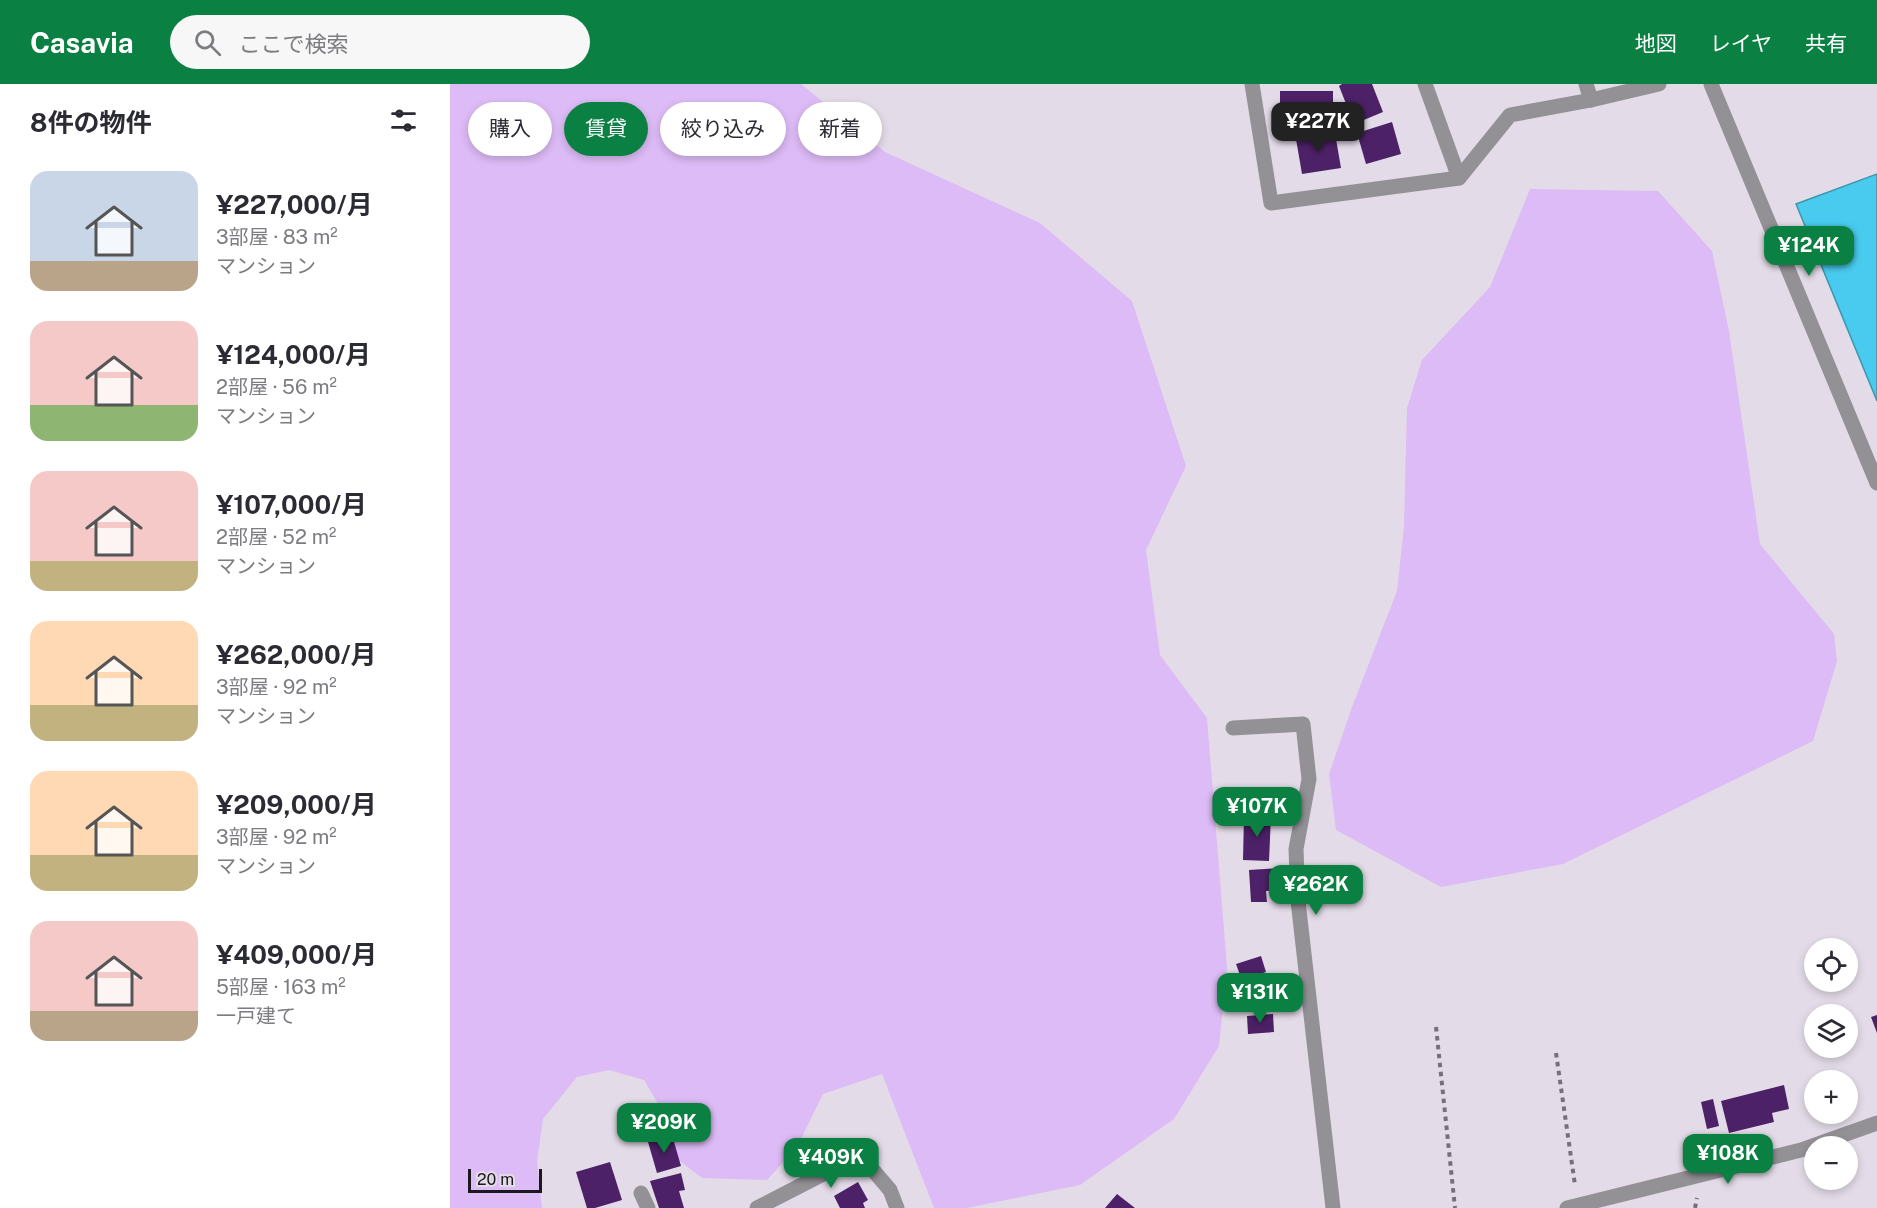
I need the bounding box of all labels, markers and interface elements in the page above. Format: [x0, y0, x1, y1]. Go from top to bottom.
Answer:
search box [170, 15, 590, 69]
text: Casavia [30, 26, 134, 59]
icon: search [191, 26, 224, 59]
text: ここで検索 [239, 31, 349, 57]
text: 地図 [1635, 31, 1677, 56]
text: レイヤ [1710, 31, 1772, 56]
text: 共有 [1805, 31, 1847, 56]
chip: 購入 [468, 102, 552, 156]
chip: 賃貸 [564, 102, 648, 156]
chip: 絞り込み [660, 102, 786, 156]
chip: 新着 [798, 102, 882, 156]
pin: ¥227K [1276, 102, 1360, 153]
icon: filters [387, 104, 420, 137]
text: 8件の物件 [30, 107, 151, 138]
text: ¥227K [1285, 109, 1351, 133]
text: ¥227,000/月 [216, 189, 373, 220]
icon: home [78, 195, 150, 267]
text: 3部屋 · 83 m² [216, 225, 338, 249]
pin: ¥124K [1767, 226, 1851, 277]
text: ¥124K [1778, 233, 1840, 257]
text: マンション [216, 254, 316, 278]
text: ¥124,000/月 [216, 339, 371, 370]
icon: home [78, 345, 150, 417]
text: 2部屋 · 56 m² [216, 375, 337, 399]
text: マンション [216, 404, 316, 428]
text: ¥107,000/月 [216, 489, 367, 520]
icon: home [78, 495, 150, 567]
text: 2部屋 · 52 m² [216, 525, 336, 549]
text: マンション [216, 554, 316, 578]
text: ¥262,000/月 [216, 639, 377, 670]
icon: home [78, 645, 150, 717]
text: 3部屋 · 92 m² [216, 675, 337, 699]
text: マンション [216, 704, 316, 728]
pin: ¥107K [1215, 787, 1299, 838]
text: ¥209,000/月 [216, 789, 377, 820]
text: ¥107K [1226, 794, 1288, 818]
icon: home [78, 795, 150, 867]
text: 3部屋 · 92 m² [216, 825, 337, 849]
text: マンション [216, 854, 316, 878]
pin: ¥262K [1274, 865, 1358, 916]
text: ¥262K [1283, 872, 1349, 896]
map controls [1804, 938, 1858, 1190]
button: locate [1804, 938, 1858, 992]
text: ¥409,000/月 [216, 939, 377, 970]
icon: home [78, 945, 150, 1017]
pin: ¥131K [1218, 973, 1302, 1024]
text: 5部屋 · 163 m² [216, 975, 346, 999]
text: ¥131K [1231, 980, 1289, 1004]
text: 一戸建て [216, 1004, 296, 1028]
button: layers [1804, 1004, 1858, 1058]
button: + [1804, 1070, 1858, 1124]
pin: ¥209K [622, 1103, 706, 1154]
text: ¥209K [631, 1110, 697, 1134]
pin: ¥108K [1686, 1134, 1770, 1185]
button: − [1804, 1136, 1858, 1190]
pin: ¥409K [789, 1138, 873, 1189]
text: ¥108K [1697, 1141, 1759, 1165]
text: ¥409K [798, 1145, 864, 1169]
scale bar [468, 1166, 542, 1194]
text: 20 m [477, 1170, 514, 1189]

